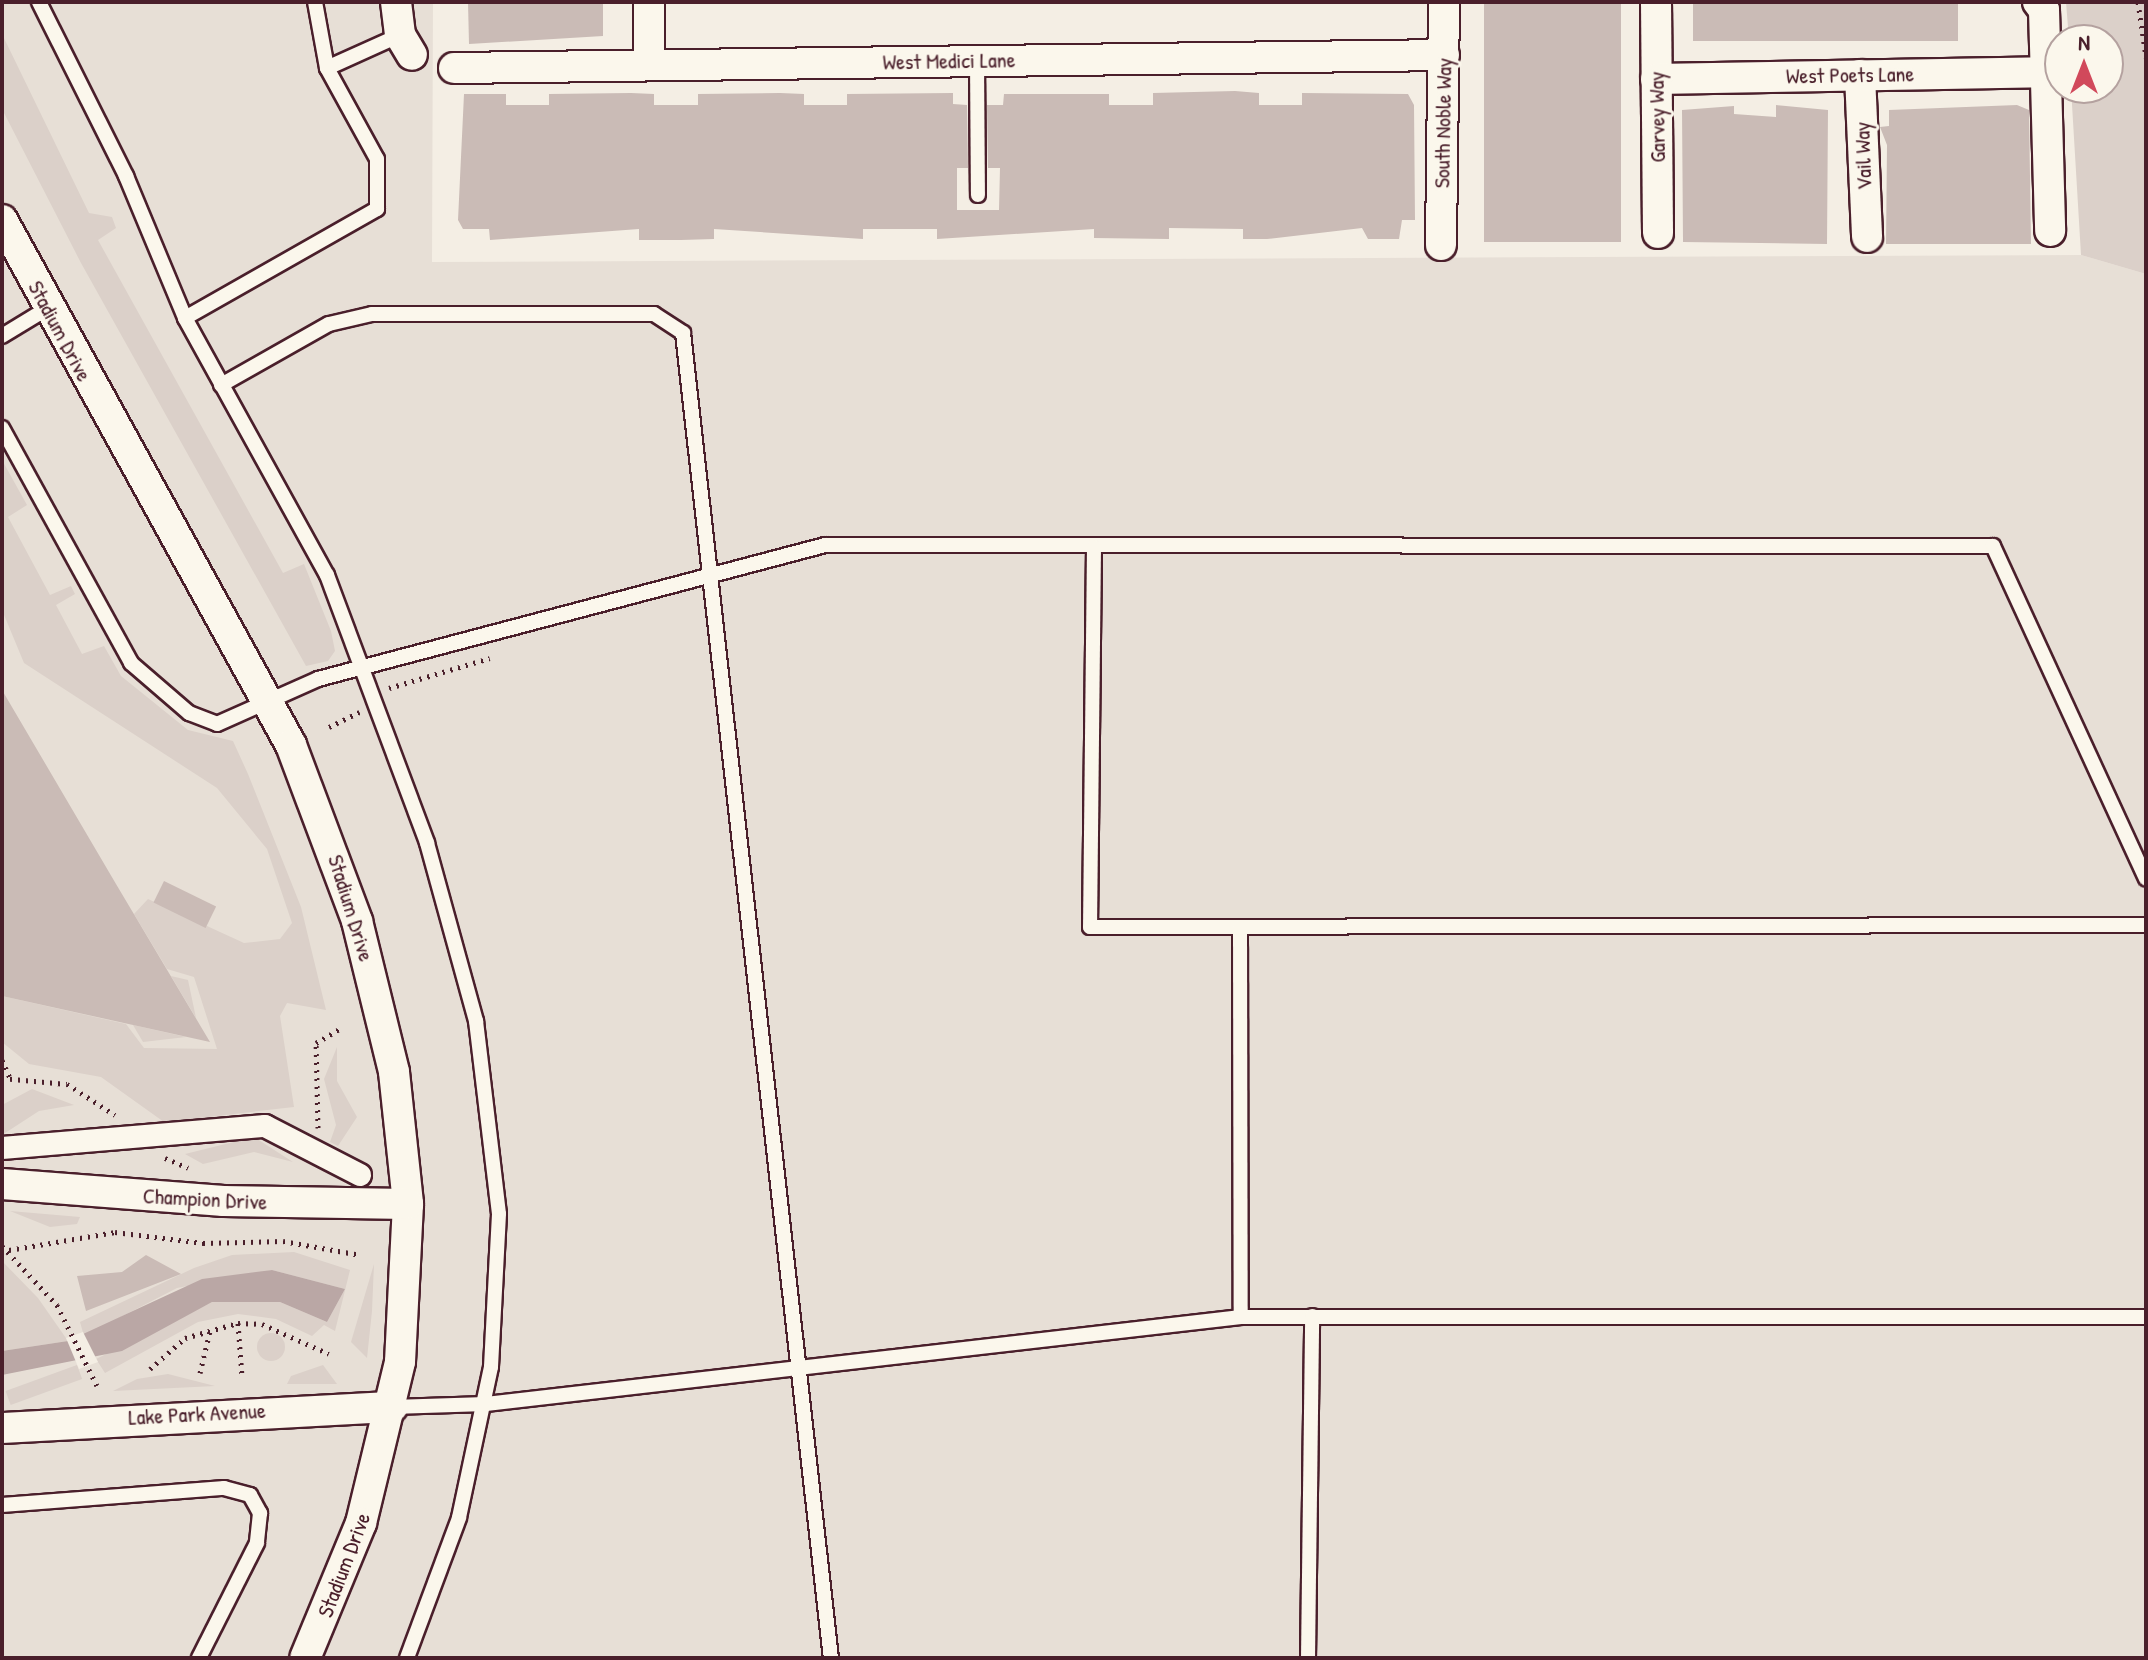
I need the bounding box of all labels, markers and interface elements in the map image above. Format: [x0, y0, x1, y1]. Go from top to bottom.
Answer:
north arrow [2044, 24, 2124, 104]
text: N [2078, 27, 2090, 57]
street label: West Medici Lane [882, 47, 1016, 75]
street label: South Noble Way [1429, 58, 1457, 188]
street label: West Poets Lane [1786, 61, 1914, 89]
street label: Garvey Way [1643, 71, 1671, 163]
street label: Vail Way [1849, 121, 1877, 191]
street label: Stadium Drive [23, 276, 97, 386]
street label: Stadium Drive [322, 852, 380, 964]
street label: Champion Drive [142, 1183, 268, 1215]
street label: Lake Park Avenue [128, 1397, 266, 1431]
street label: Stadium Drive [312, 1509, 376, 1621]

